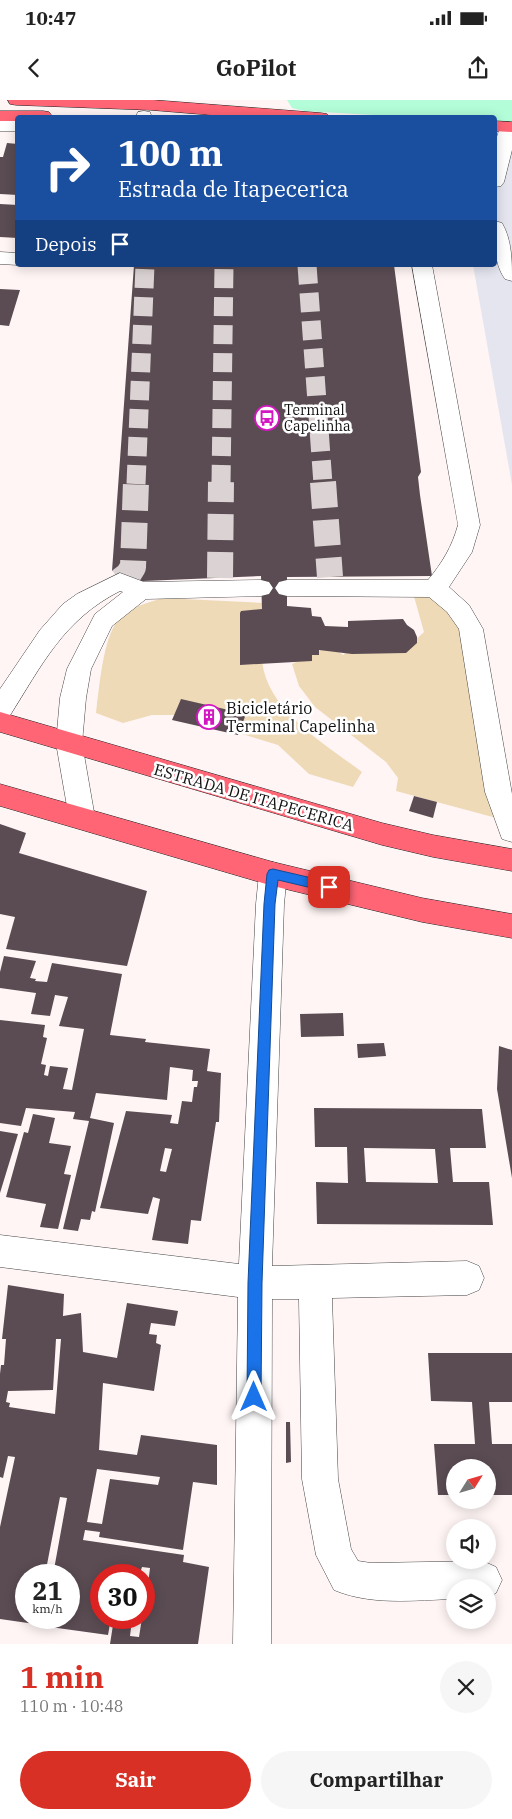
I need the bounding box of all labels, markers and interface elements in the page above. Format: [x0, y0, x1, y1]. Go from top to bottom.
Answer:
text: 10:47 [25, 6, 76, 30]
text: GoPilot [216, 53, 296, 82]
icon: back [20, 54, 48, 82]
icon: share [464, 54, 492, 82]
text: 100 m [118, 130, 223, 176]
icon: right [35, 135, 100, 200]
text: Estrada de Itapecerica [118, 174, 349, 203]
icon: arrive [106, 230, 134, 258]
text: Depois [35, 232, 96, 256]
place label: Terminal Capelinha [284, 401, 351, 435]
bus stop icon: Terminal Capelinha [254, 405, 280, 431]
place label: Bicicletário Terminal Capelinha [226, 698, 376, 736]
building icon: Bicicletário Terminal Capelinha [196, 704, 222, 730]
street label: ESTRADA DE ITAPECERICA [152, 759, 356, 835]
pin [308, 866, 350, 908]
icon: arrive [315, 873, 343, 901]
position arrow [227, 1370, 279, 1422]
north arrow [446, 1459, 496, 1509]
map controls [446, 1459, 496, 1629]
button: sound [446, 1519, 496, 1569]
speed limit sign: 30 [90, 1564, 155, 1629]
text: 21 [32, 1574, 63, 1607]
button: layers [446, 1579, 496, 1629]
text: km/h [32, 1601, 63, 1616]
text: 1 min [20, 1657, 104, 1696]
button: close [440, 1661, 492, 1713]
text: 110 m · 10:48 [20, 1696, 123, 1716]
button: Sair [20, 1751, 251, 1809]
button: Compartilhar [261, 1751, 492, 1809]

